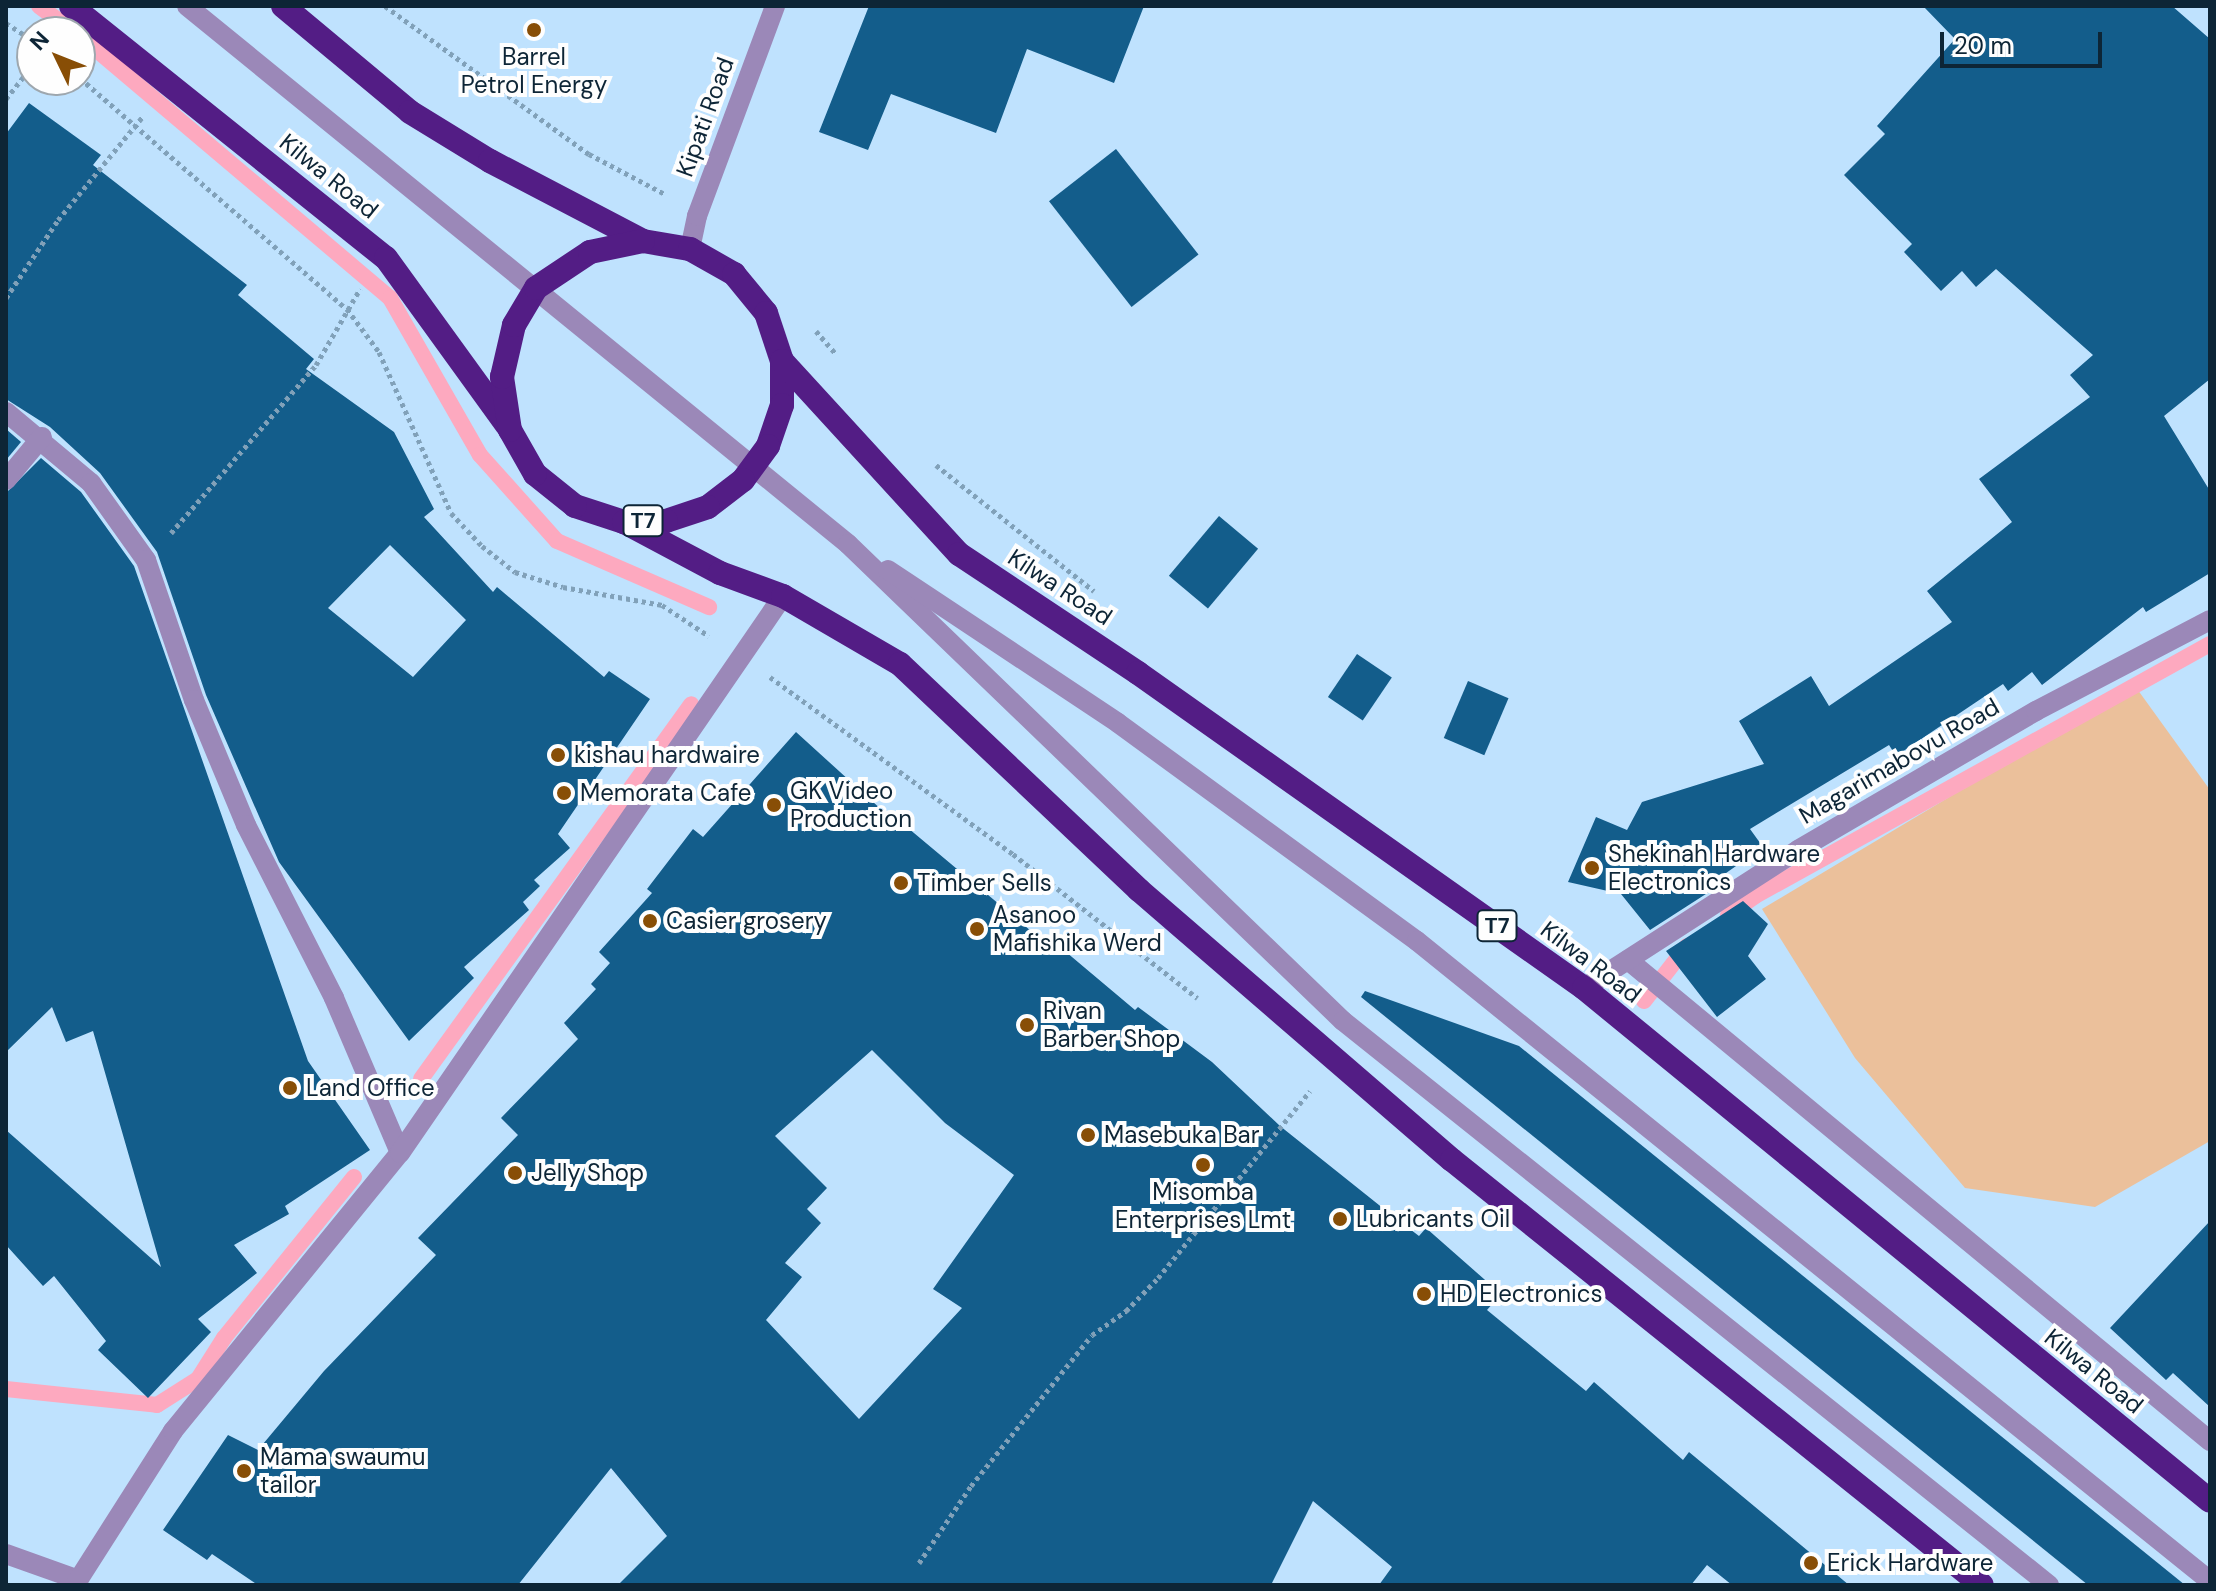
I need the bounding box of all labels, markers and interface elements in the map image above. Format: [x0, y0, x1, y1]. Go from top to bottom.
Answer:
north arrow [16, 16, 96, 96]
scale bar [1944, 16, 2106, 66]
marker: Barrel Petrol Energy [525, 21, 543, 39]
text: N [23, 25, 56, 56]
text: 20 m [1954, 30, 2012, 61]
place label: Barrel Petrol Energy [461, 43, 607, 99]
street label: Kipati Road [670, 53, 740, 181]
street label: Kilwa Road [274, 128, 384, 224]
road number: T7 [621, 503, 665, 539]
street label: Kilwa Road [1003, 543, 1117, 631]
street label: Magarimabovu Road [1794, 692, 2004, 830]
place label: kishau hardwaire [574, 741, 760, 769]
marker: kishau hardwaire [549, 746, 567, 764]
place label: GK Video Production [790, 777, 912, 833]
place label: Memorata Cafe [580, 779, 751, 807]
marker: Memorata Cafe [555, 784, 573, 802]
marker: GK Video Production [765, 796, 783, 814]
place label: Shekinah Hardware Electronics [1608, 840, 1820, 896]
marker: Shekinah Hardware Electronics [1583, 859, 1601, 877]
place label: Timber Sells [917, 869, 1052, 897]
marker: Timber Sells [892, 874, 910, 892]
place label: Asanoo Mafishika Werd [993, 901, 1162, 957]
place label: Casier grosery [666, 907, 827, 935]
road number: T7 [1475, 908, 1519, 944]
marker: Casier grosery [641, 912, 659, 930]
street label: Kilwa Road [1535, 915, 1647, 1009]
marker: Asanoo Mafishika Werd [968, 920, 986, 938]
place label: Rivan Barber Shop [1043, 997, 1180, 1053]
marker: Rivan Barber Shop [1018, 1016, 1036, 1034]
place label: Land Office [306, 1074, 435, 1102]
marker: Land Office [281, 1079, 299, 1097]
place label: Masebuka Bar [1104, 1121, 1260, 1149]
marker: Masebuka Bar [1079, 1126, 1097, 1144]
marker: Misomba Enterprises Lmt [1194, 1156, 1212, 1174]
place label: Jelly Shop [531, 1159, 644, 1187]
marker: Jelly Shop [506, 1164, 524, 1182]
place label: Misomba Enterprises Lmt [1115, 1178, 1291, 1234]
place label: Lubricants Oil [1356, 1205, 1510, 1233]
marker: Lubricants Oil [1331, 1210, 1349, 1228]
place label: HD Electronics [1440, 1280, 1603, 1308]
marker: HD Electronics [1415, 1285, 1433, 1303]
street label: Kilwa Road [2039, 1323, 2149, 1419]
place label: Mama swaumu tailor [260, 1443, 425, 1499]
marker: Mama swaumu tailor [235, 1462, 253, 1480]
place label: Erick Hardware [1827, 1549, 1993, 1577]
marker: Erick Hardware [1802, 1554, 1820, 1572]

